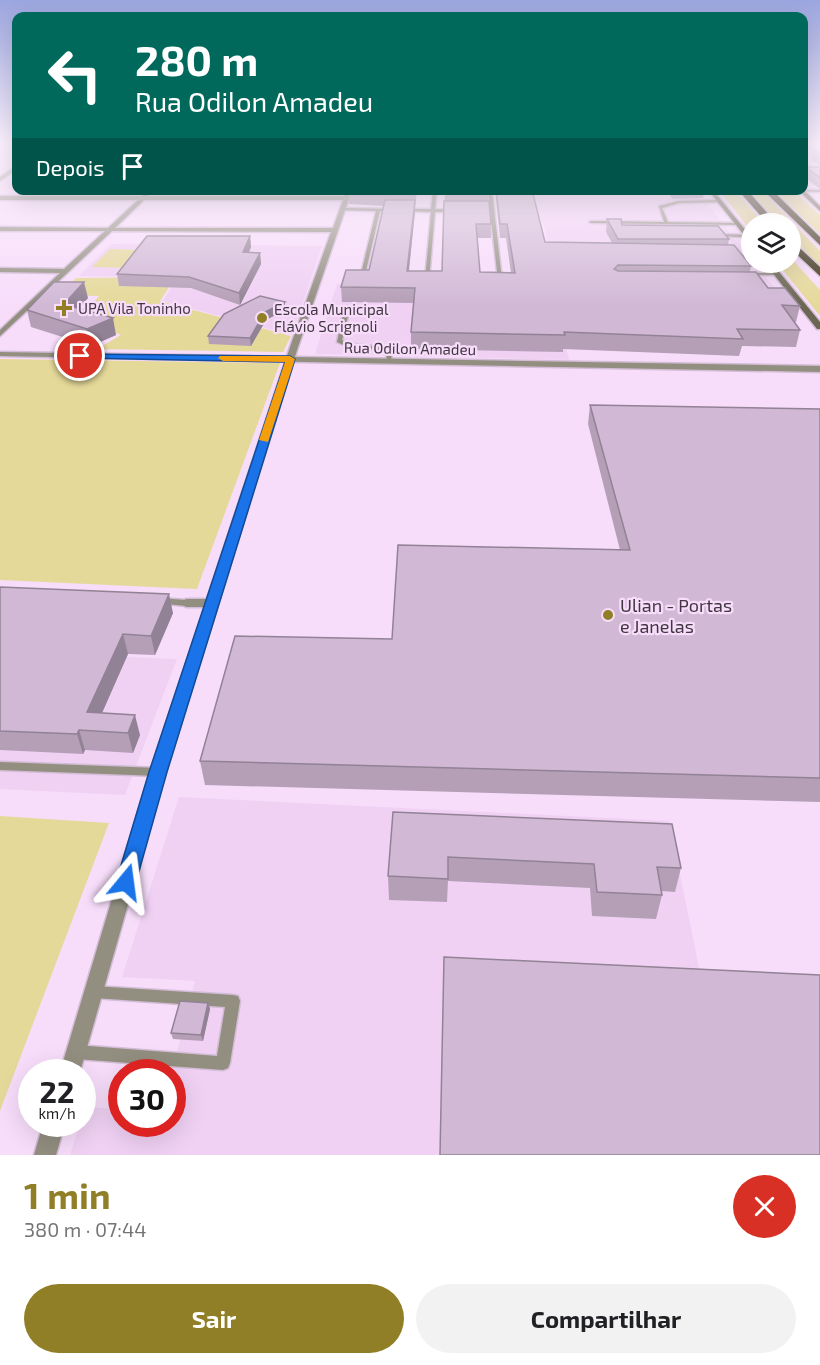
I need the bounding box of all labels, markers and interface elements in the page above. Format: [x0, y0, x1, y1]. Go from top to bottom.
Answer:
text: 280 m [135, 34, 258, 84]
icon: left [36, 36, 114, 114]
text: Rua Odilon Amadeu [135, 85, 373, 117]
icon: arrive [116, 150, 149, 183]
text: Depois [36, 154, 104, 180]
map controls [741, 213, 801, 273]
button: layers [741, 213, 801, 273]
marker: UPA Vila Toninho [55, 299, 73, 317]
place label: UPA Vila Toninho [78, 299, 191, 317]
place label: Escola Municipal Flávio Scrignoli [274, 300, 389, 335]
marker: Escola Municipal Flávio Scrignoli [255, 311, 269, 325]
pin [54, 330, 105, 381]
street label: Rua Odilon Amadeu [344, 338, 476, 358]
icon: arrive [63, 339, 96, 372]
place label: Ulian - Portas e Janelas [620, 594, 732, 637]
marker: Ulian - Portas e Janelas [601, 608, 615, 622]
position arrow [94, 850, 158, 914]
speed limit sign: 30 [108, 1059, 186, 1137]
text: 22 [40, 1073, 74, 1109]
text: km/h [38, 1104, 76, 1122]
text: 1 min [24, 1173, 111, 1216]
button: close [733, 1175, 796, 1238]
text: 380 m · 07:44 [24, 1217, 147, 1241]
button: Sair [24, 1284, 404, 1353]
button: Compartilhar [416, 1284, 796, 1353]

